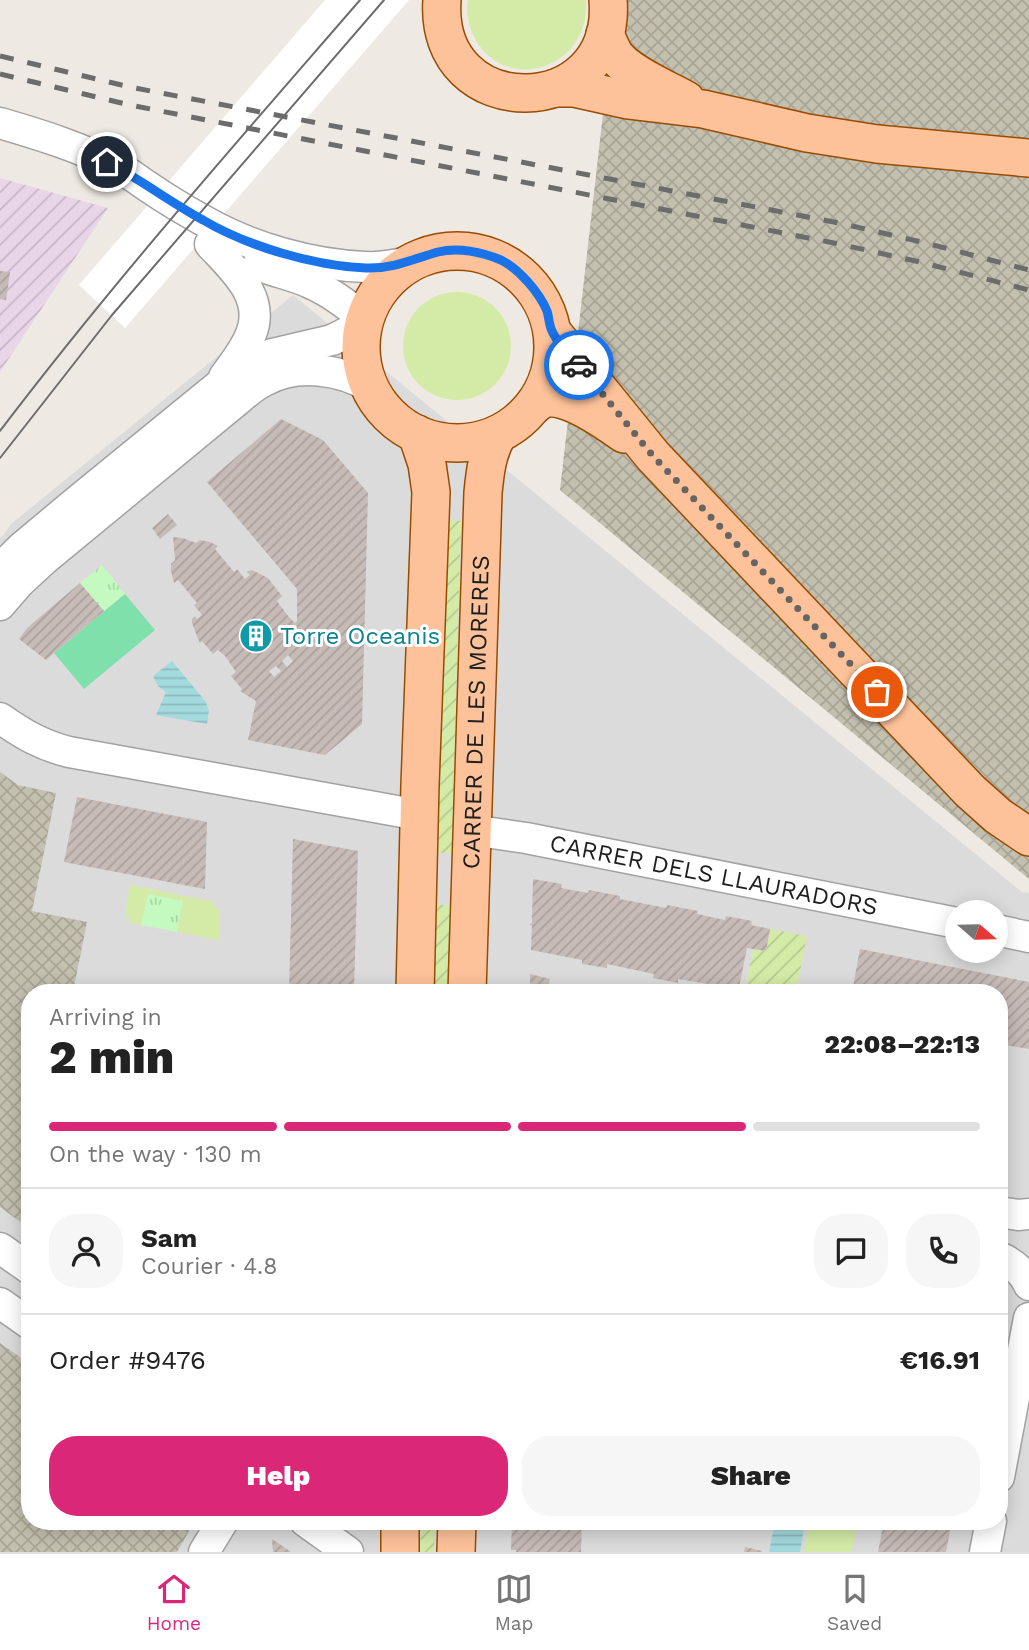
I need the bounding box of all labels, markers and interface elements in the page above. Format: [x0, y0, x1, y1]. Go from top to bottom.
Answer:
pin [77, 132, 137, 192]
icon: home [88, 143, 126, 181]
courier [544, 330, 614, 400]
icon: car [560, 346, 598, 384]
street label: CARRER DE LES MORERES [457, 555, 495, 870]
building icon: Torre Oceanis [237, 617, 275, 655]
place label: Torre Oceanis [280, 622, 440, 650]
pin [847, 662, 907, 722]
icon: bag [858, 673, 896, 711]
street label: CARRER DELS LLAURADORS [547, 829, 880, 921]
north arrow [945, 900, 1008, 962]
map controls [945, 900, 1008, 963]
text: Arriving in [49, 1004, 162, 1031]
text: 22:08–22:13 [824, 1029, 980, 1059]
text: 2 min [49, 1030, 174, 1084]
text: On the way · 130 m [49, 1141, 262, 1168]
button: person [49, 1214, 123, 1288]
button: chat [814, 1214, 888, 1288]
button: phone [906, 1214, 980, 1288]
text: Sam [141, 1223, 197, 1253]
text: Courier · 4.8 [141, 1253, 277, 1280]
text: Order #9476 [49, 1345, 206, 1375]
text: €16.91 [900, 1345, 980, 1375]
button: Help [49, 1436, 508, 1516]
button: Share [522, 1436, 980, 1516]
tab: Home [147, 1570, 201, 1635]
tab: Map [495, 1570, 533, 1635]
tab: Saved [827, 1570, 882, 1635]

